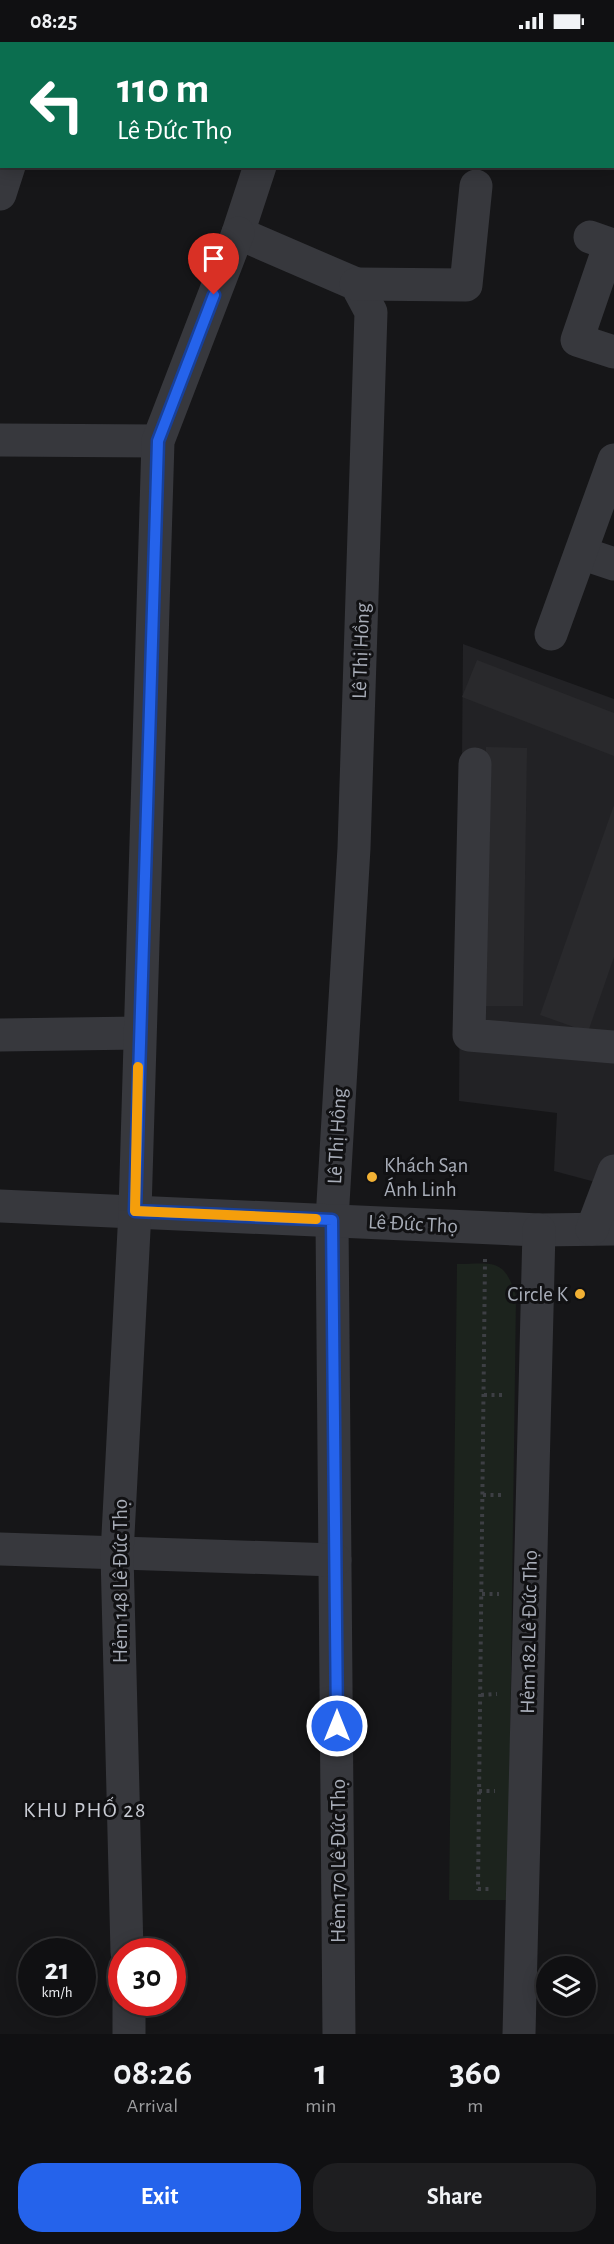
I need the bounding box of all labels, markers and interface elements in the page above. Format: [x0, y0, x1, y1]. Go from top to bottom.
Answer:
text: 08:25 [30, 10, 77, 32]
icon: left [18, 66, 96, 144]
text: 110 m [117, 68, 209, 110]
text: Lê Đức Thọ [117, 117, 232, 144]
pin [188, 233, 239, 295]
icon: arrive [197, 242, 230, 275]
street label: Lê Thị Hồng [349, 602, 373, 699]
street label: Lê Thị Hồng [324, 1087, 350, 1185]
place label: Khách Sạn Ánh Linh [384, 1155, 468, 1200]
marker: Khách Sạn Ánh Linh [365, 1170, 379, 1184]
street label: Lê Đức Thọ [368, 1211, 458, 1237]
place label: Circle K [507, 1284, 569, 1305]
marker: Circle K [573, 1287, 587, 1301]
street label: Hẻm 148 Lê Đức Thọ [110, 1499, 131, 1663]
street label: Hẻm 182 Lê Đức Thọ [517, 1550, 541, 1714]
position arrow [305, 1694, 369, 1758]
street label: Hẻm 170 Lê Đức Thọ [328, 1779, 349, 1943]
district label: KHU PHỐ 28 [23, 1796, 147, 1821]
speed limit sign: 30 [108, 1938, 186, 2016]
text: 21 [45, 1955, 69, 1985]
map controls [536, 1956, 596, 2016]
button: layers [536, 1956, 596, 2016]
text: km/h [42, 1985, 72, 2000]
text: 08:26 [113, 2055, 192, 2091]
text: 1 [314, 2055, 327, 2091]
text: 360 [449, 2055, 501, 2091]
text: Arrival [127, 2096, 178, 2116]
text: min [305, 2096, 336, 2116]
text: m [467, 2096, 483, 2116]
button: Exit [18, 2163, 301, 2232]
button: Share [313, 2163, 596, 2232]

